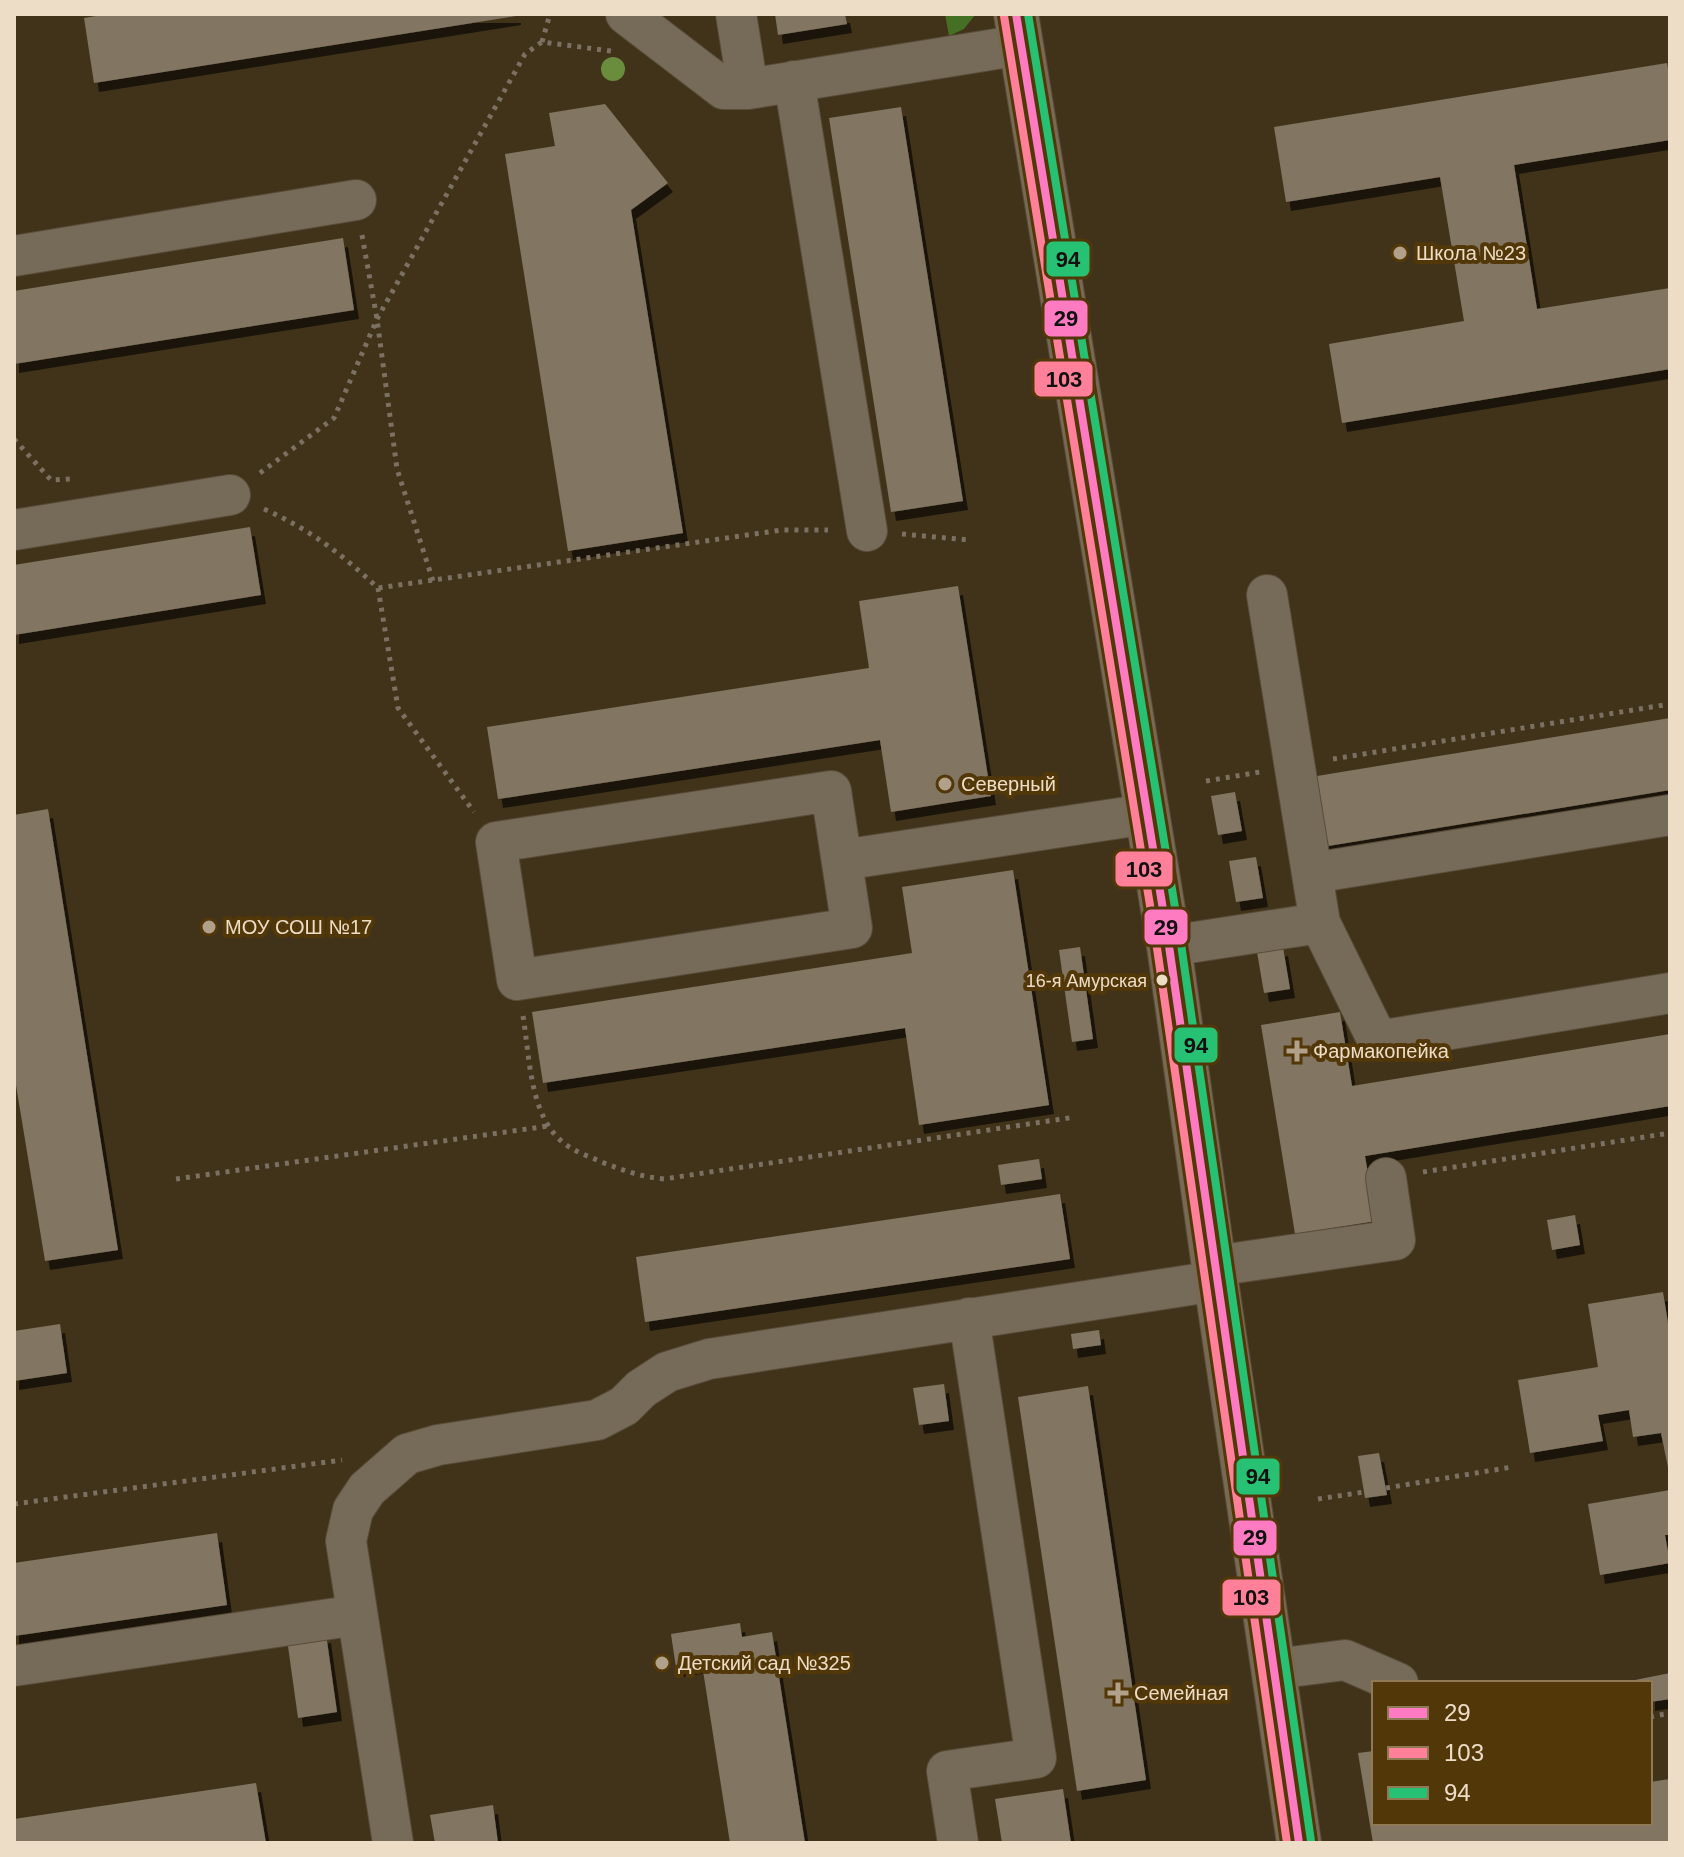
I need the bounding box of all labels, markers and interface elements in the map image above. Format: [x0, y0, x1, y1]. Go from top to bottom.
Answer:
line badge: 94 [1045, 240, 1091, 278]
place label: Школа №23 [1416, 242, 1526, 264]
marker: Школа №23 [1391, 244, 1409, 262]
text: 94 [1056, 247, 1081, 272]
line badge: 29 [1043, 299, 1089, 338]
text: 29 [1054, 306, 1078, 331]
line badge: 103 [1033, 360, 1094, 398]
text: 103 [1046, 367, 1082, 392]
place label: Северный [961, 773, 1056, 795]
marker: Северный [936, 775, 954, 793]
line badge: 103 [1114, 850, 1174, 888]
text: 103 [1126, 857, 1162, 882]
line badge: 29 [1143, 908, 1189, 946]
text: 29 [1154, 915, 1178, 940]
place label: МОУ СОШ №17 [225, 916, 372, 938]
marker: МОУ СОШ №17 [200, 918, 218, 936]
place label: 16-я Амурская [1026, 971, 1147, 991]
marker: 16-я Амурская [1154, 972, 1170, 988]
line badge: 94 [1173, 1026, 1219, 1064]
text: 94 [1184, 1033, 1209, 1058]
place label: Фармакопейка [1313, 1040, 1450, 1062]
marker: Фармакопейка [1288, 1042, 1306, 1060]
line badge: 94 [1235, 1457, 1281, 1496]
text: 94 [1246, 1464, 1271, 1489]
line badge: 29 [1232, 1519, 1278, 1557]
text: 29 [1243, 1525, 1267, 1550]
line badge: 103 [1221, 1578, 1282, 1617]
text: 103 [1233, 1585, 1269, 1610]
place label: Детский сад №325 [678, 1652, 851, 1674]
marker: Детский сад №325 [653, 1654, 671, 1672]
legend [1372, 1681, 1652, 1825]
place label: Семейная [1134, 1682, 1229, 1704]
marker: Семейная [1109, 1684, 1127, 1702]
text: 29 [1444, 1699, 1471, 1726]
text: 103 [1444, 1739, 1484, 1766]
text: 94 [1444, 1779, 1471, 1806]

